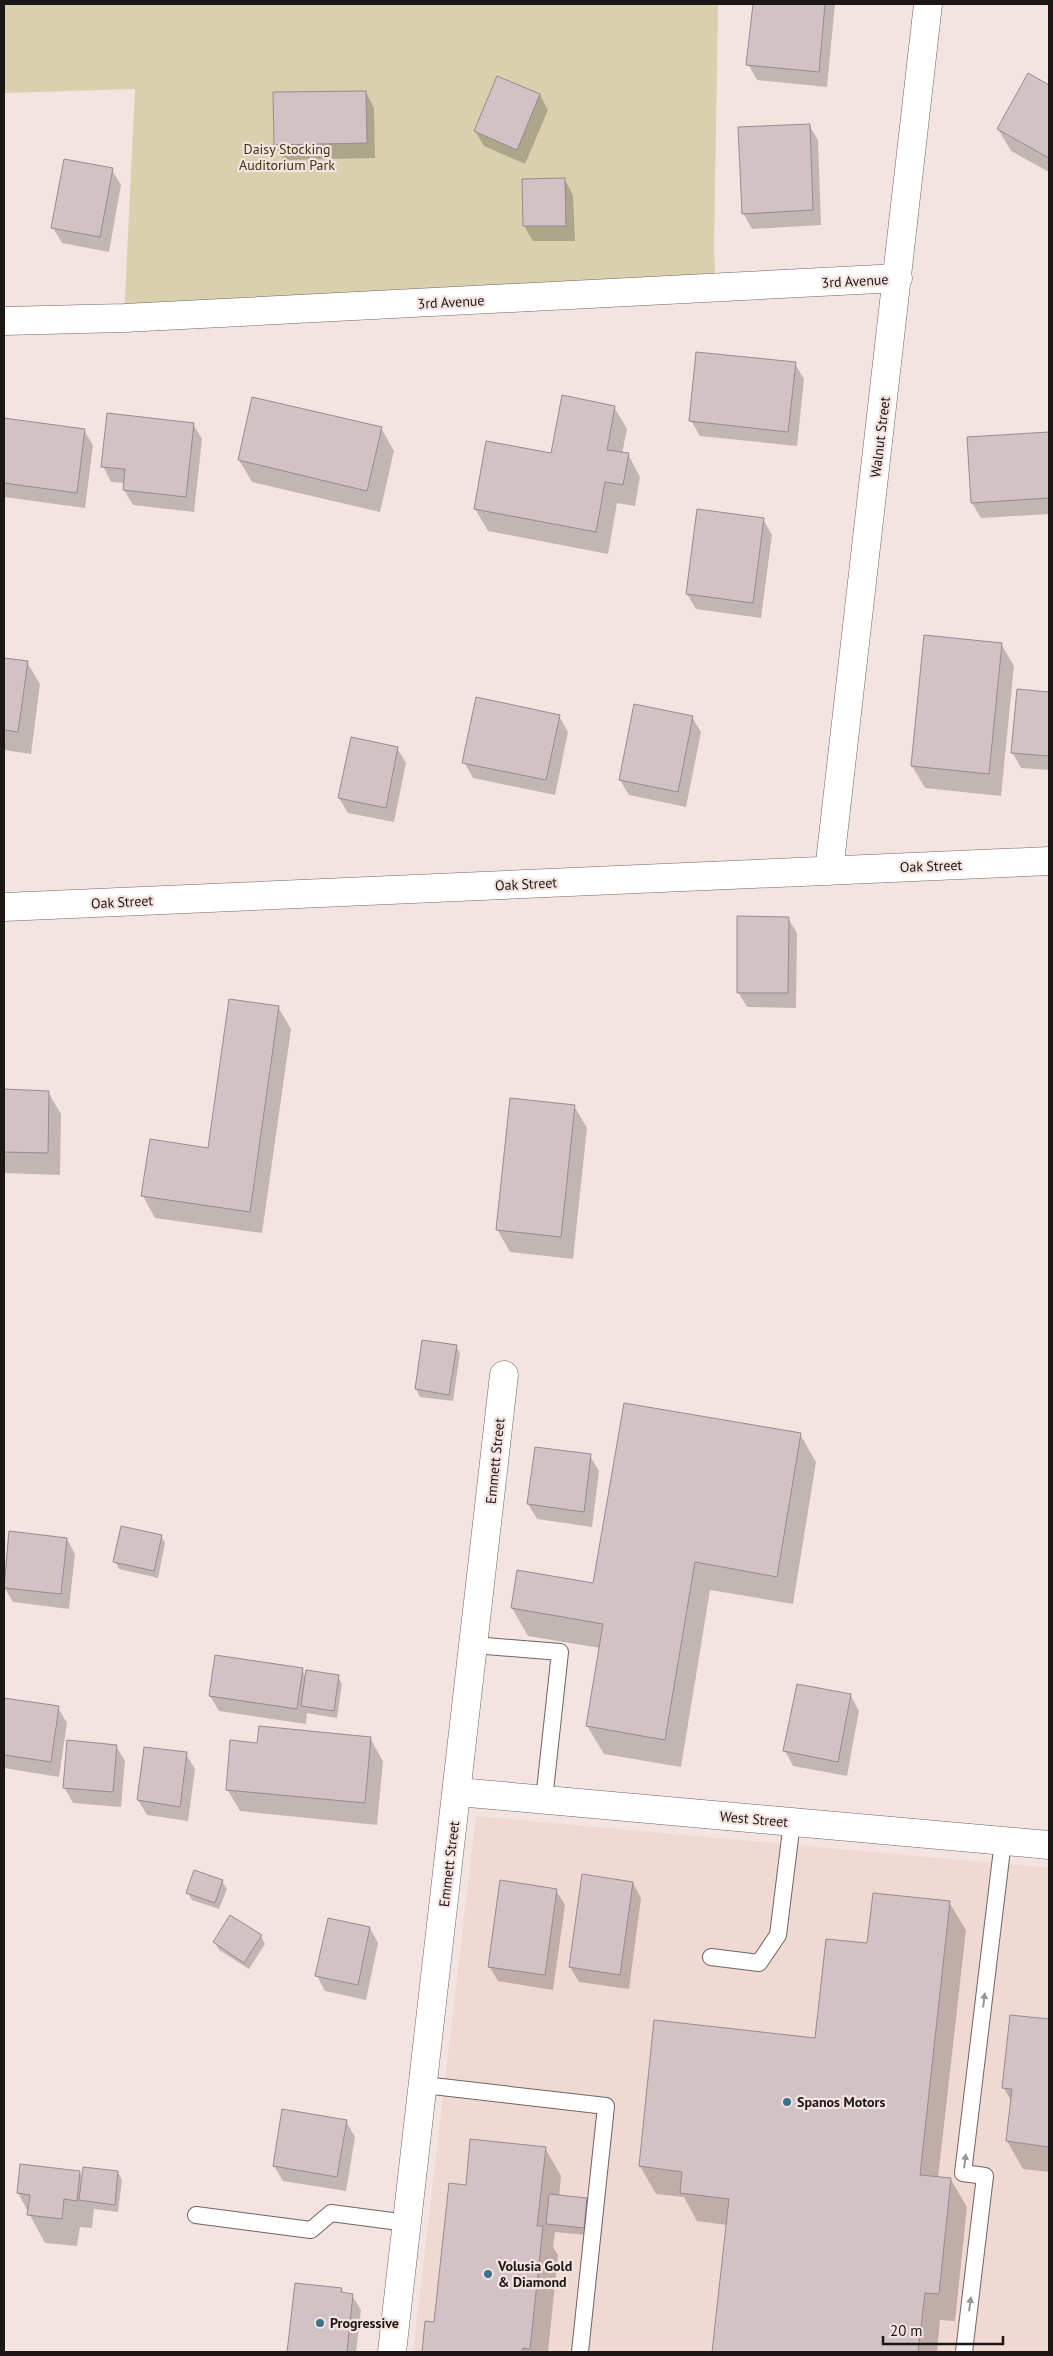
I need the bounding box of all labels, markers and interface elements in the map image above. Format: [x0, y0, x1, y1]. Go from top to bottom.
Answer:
park label: Daisy Stocking Auditorium Park [239, 140, 335, 174]
street label: 3rd Avenue [821, 270, 889, 292]
street label: 3rd Avenue [417, 291, 485, 313]
street label: Walnut Street [866, 395, 894, 479]
street label: Oak Street [900, 856, 963, 876]
street label: Oak Street [494, 873, 558, 895]
street label: Oak Street [90, 891, 154, 913]
street label: Emmett Street [482, 1417, 508, 1505]
street label: West Street [719, 1807, 789, 1831]
street label: Emmett Street [435, 1820, 463, 1908]
one-way arrow [980, 1992, 988, 2008]
place label: Spanos Motors [797, 2093, 885, 2111]
marker: Spanos Motors [781, 2096, 793, 2108]
one-way arrow [961, 2153, 969, 2169]
place label: Volusia Gold & Diamond [497, 2257, 572, 2291]
marker: Volusia Gold & Diamond [482, 2268, 494, 2280]
one-way arrow [966, 2296, 974, 2312]
place label: Progressive [330, 2314, 399, 2332]
scale bar [883, 2314, 1003, 2346]
marker: Progressive [314, 2317, 326, 2329]
text: 20 m [890, 2321, 923, 2340]

